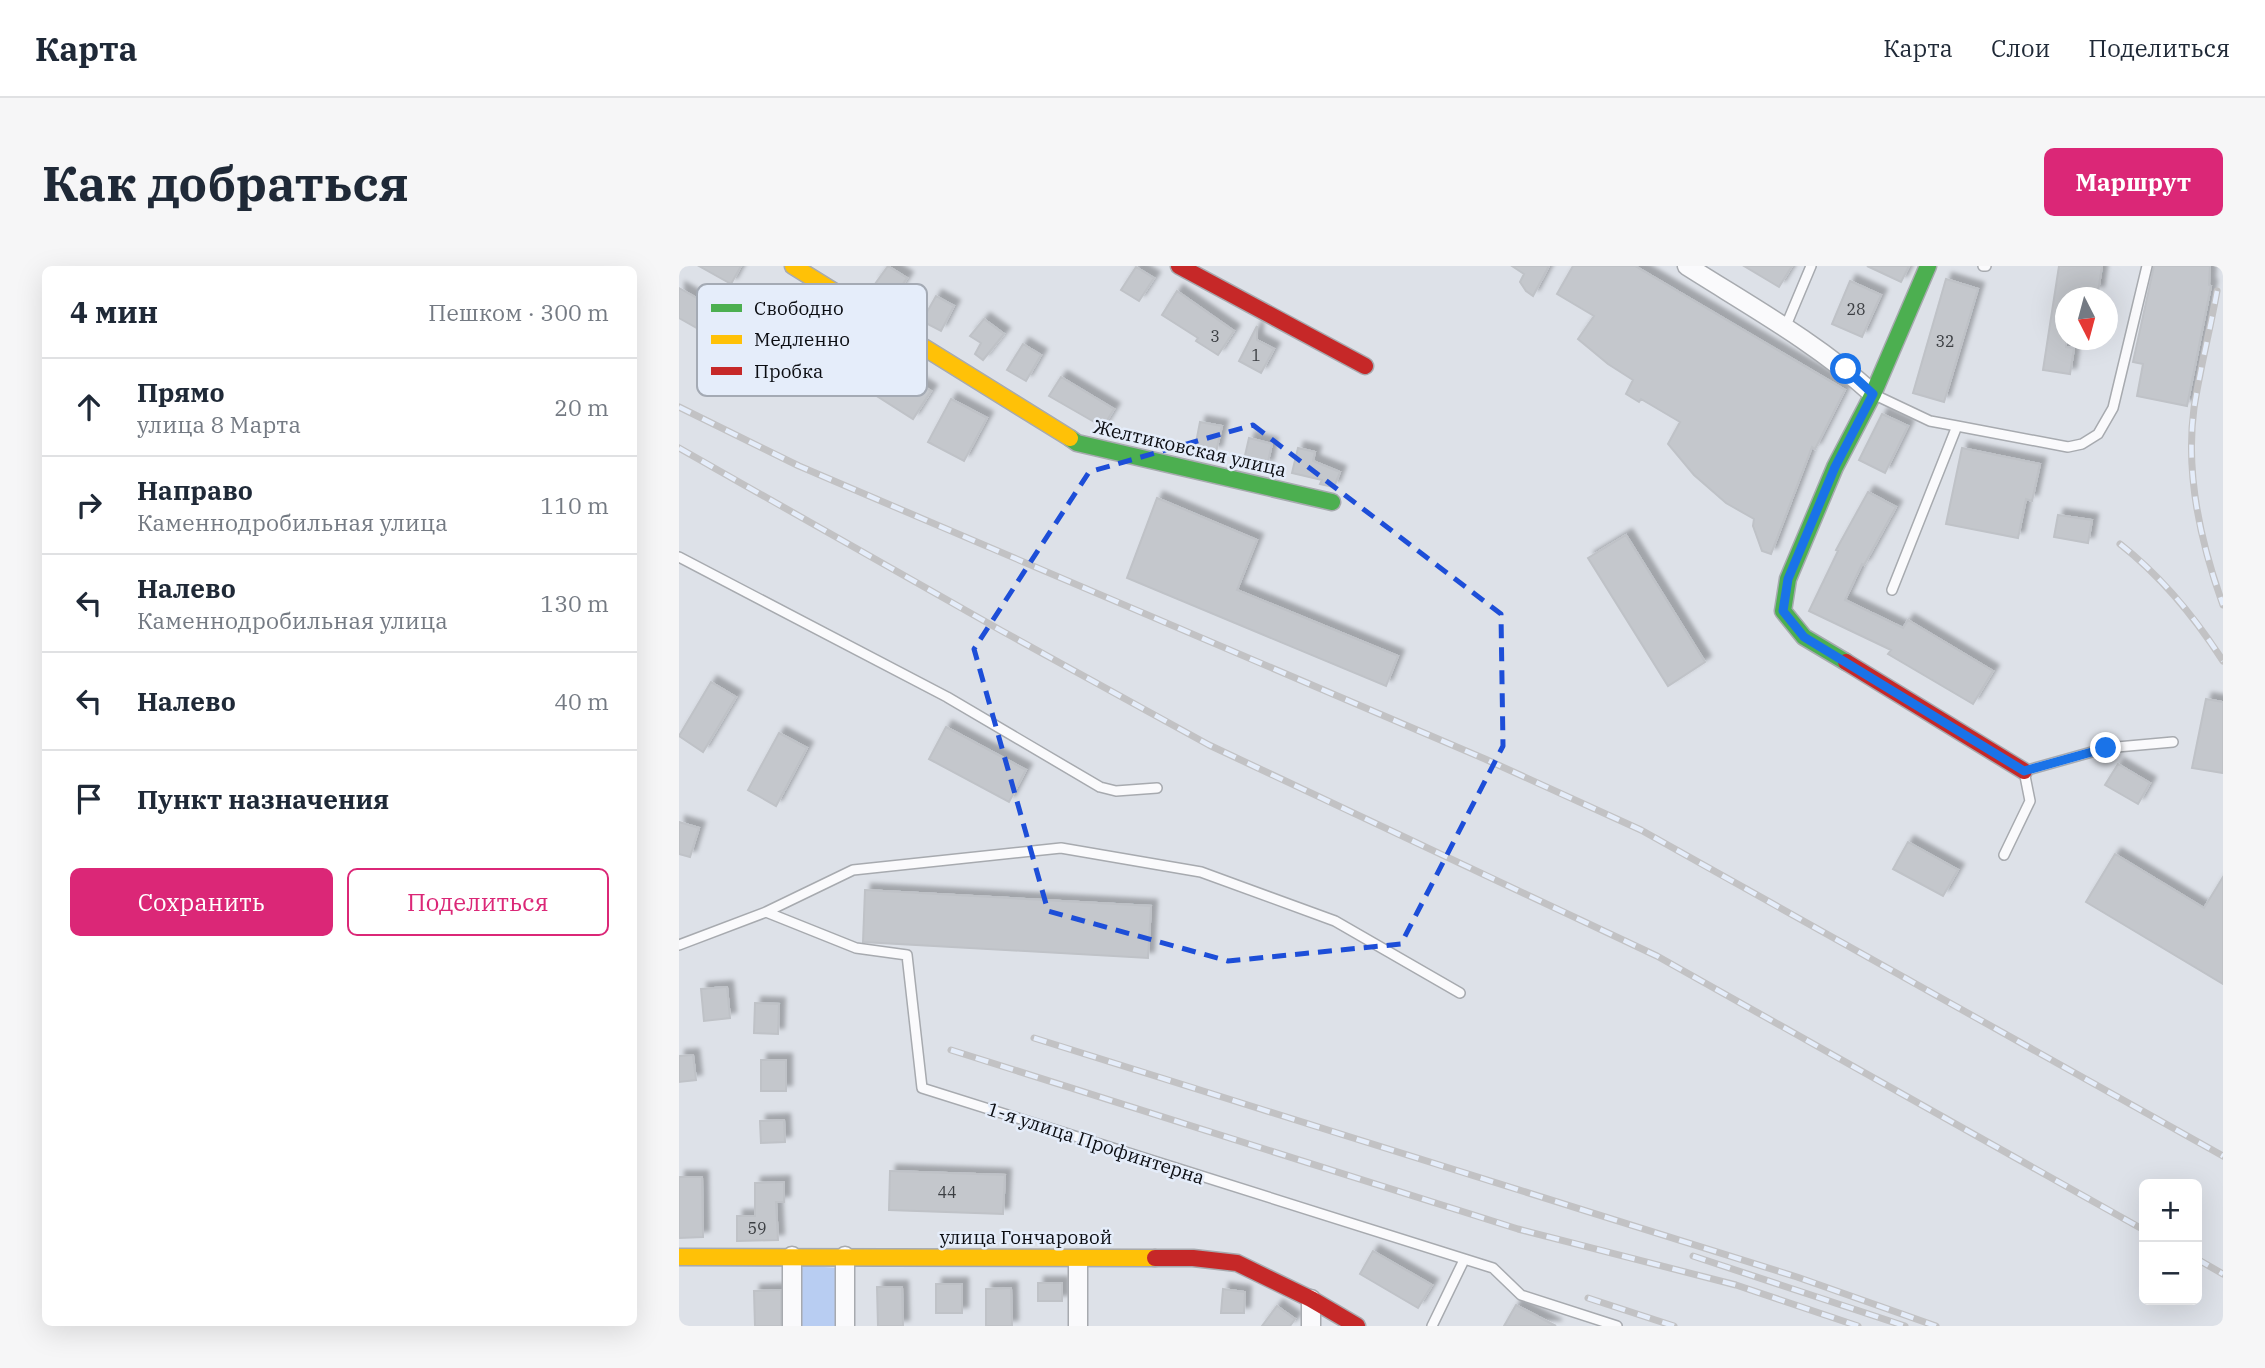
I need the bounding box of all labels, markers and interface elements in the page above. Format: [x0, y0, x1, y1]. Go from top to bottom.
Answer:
text: Карта [35, 27, 138, 70]
text: Карта [1883, 32, 1953, 64]
text: Слои [1991, 32, 2050, 64]
text: Поделиться [2088, 32, 2230, 64]
button: Маршрут [2044, 148, 2223, 216]
text: Как добраться [42, 151, 409, 214]
legend [697, 284, 927, 396]
north arrow [2055, 287, 2118, 350]
text: 4 мин [70, 292, 158, 331]
text: Свободно [754, 296, 844, 320]
text: Пешком · 300 m [428, 297, 609, 327]
house number: 28 [1846, 299, 1866, 319]
house number: 3 [1210, 326, 1220, 346]
text: Медленно [754, 327, 850, 351]
house number: 32 [1935, 331, 1955, 351]
house number: 1 [1251, 345, 1261, 365]
route start [1830, 353, 1861, 384]
text: Пробка [754, 359, 823, 383]
text: Прямо [137, 375, 225, 409]
icon: ahead [70, 388, 108, 426]
text: 20 m [554, 392, 609, 422]
text: улица 8 Марта [137, 409, 301, 439]
street label: Желтиковская улица [1091, 414, 1289, 482]
text: Направо [137, 473, 253, 507]
icon: right [70, 486, 108, 524]
text: 110 m [540, 490, 609, 520]
text: Каменнодробильная улица [137, 507, 448, 537]
text: Налево [137, 571, 236, 605]
icon: left [70, 584, 108, 622]
text: 130 m [540, 588, 609, 618]
text: Каменнодробильная улица [137, 605, 448, 635]
icon: left [70, 682, 108, 720]
text: Налево [137, 684, 236, 718]
text: 40 m [554, 686, 609, 716]
route end [2090, 732, 2121, 763]
icon: arrive [70, 780, 108, 818]
text: Пункт назначения [137, 782, 389, 816]
button: Сохранить [70, 868, 333, 936]
button: Поделиться [347, 868, 609, 936]
street label: 1-я улица Профинтерна [984, 1096, 1208, 1190]
map controls [2139, 1179, 2202, 1305]
button: + [2139, 1179, 2202, 1242]
house number: 44 [937, 1182, 957, 1202]
house number: 59 [747, 1218, 767, 1238]
street label: улица Гончаровой [940, 1225, 1112, 1249]
button: − [2139, 1242, 2202, 1305]

